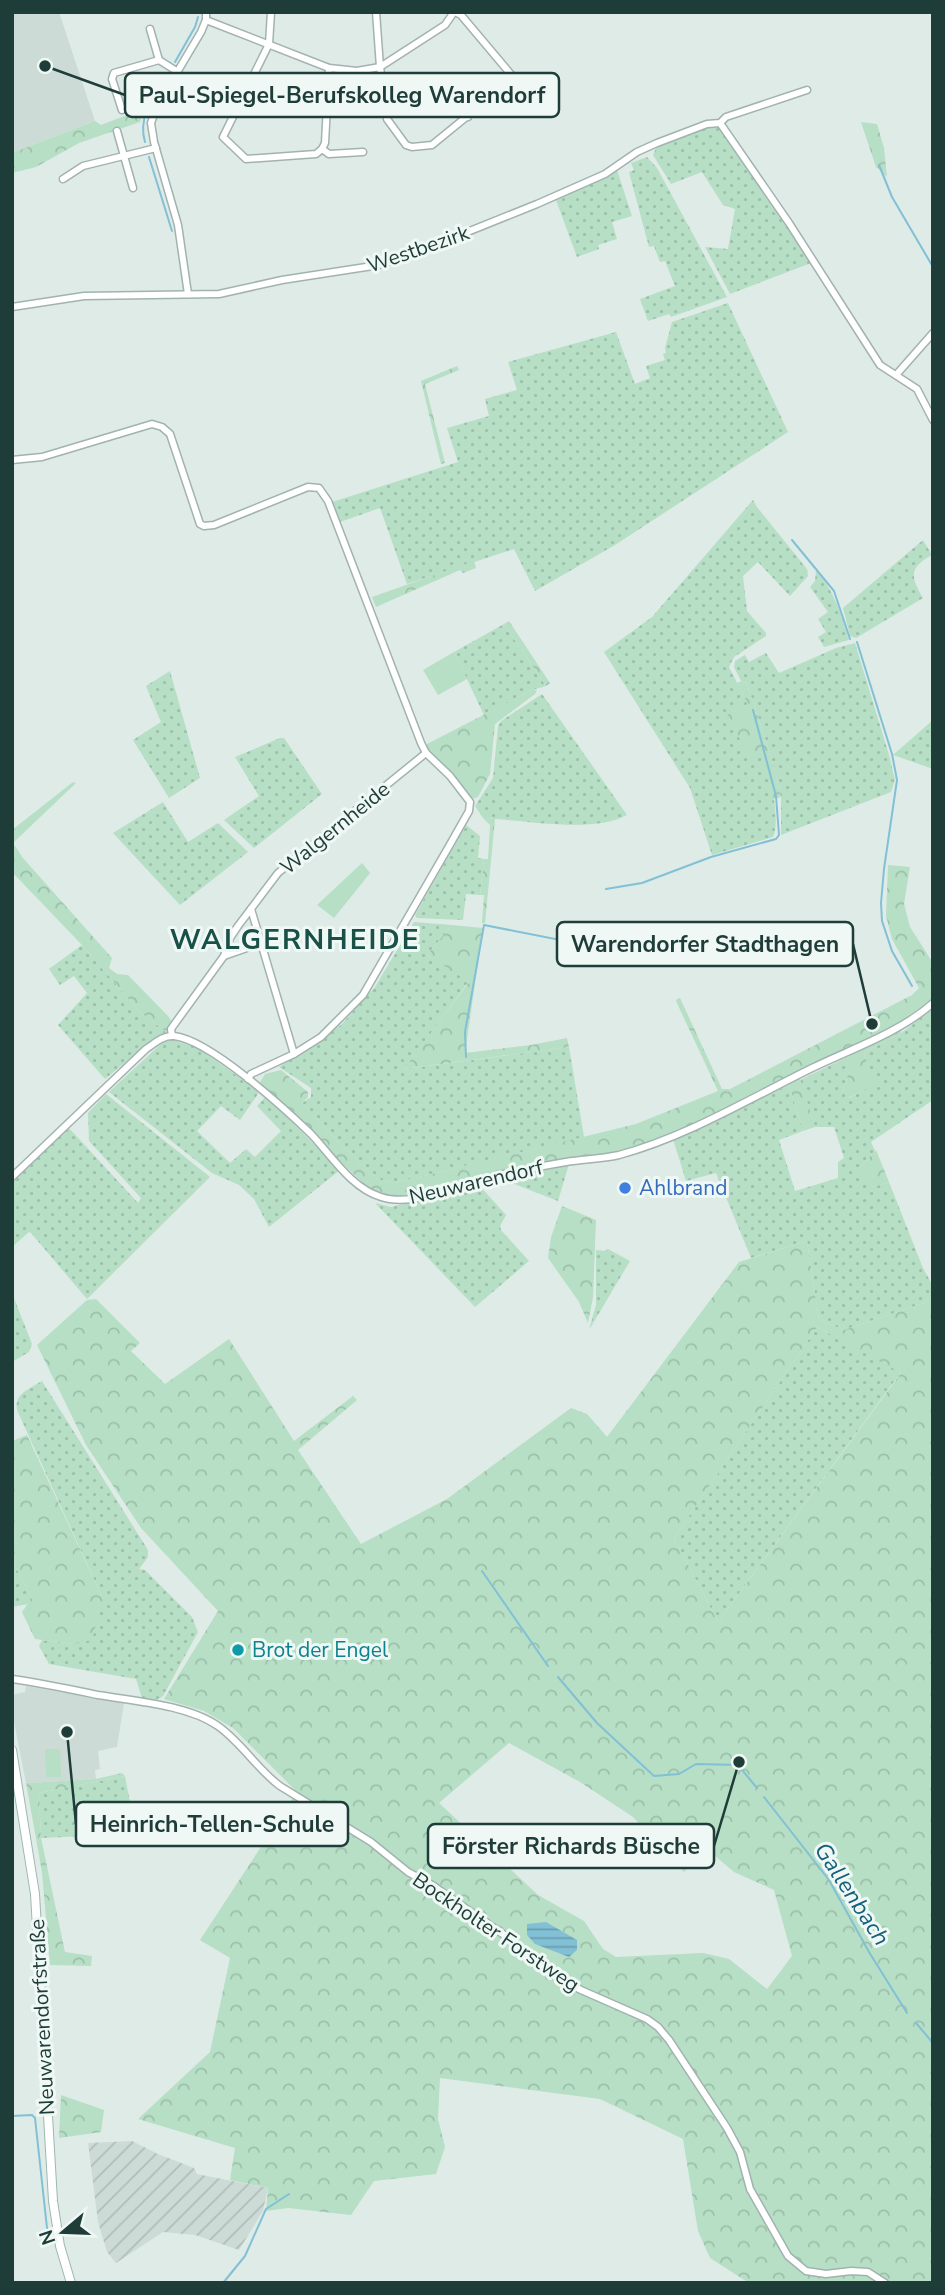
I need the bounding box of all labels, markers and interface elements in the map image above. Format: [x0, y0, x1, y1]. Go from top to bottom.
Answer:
callout: Paul-Spiegel-Berufskolleg Warendorf [125, 73, 559, 117]
text: Paul-Spiegel-Berufskolleg Warendorf [139, 80, 546, 111]
street label: Westbezirk [363, 218, 473, 280]
street label: Walgernheide [274, 775, 396, 881]
district label: WALGERNHEIDE [170, 921, 420, 959]
callout: Warendorfer Stadthagen [557, 922, 853, 966]
text: Warendorfer Stadthagen [571, 929, 839, 960]
street label: Neuwarendorf [406, 1153, 547, 1211]
place label: Ahlbrand [639, 1174, 727, 1202]
marker: Ahlbrand [617, 1180, 633, 1196]
place label: Brot der Engel [252, 1636, 389, 1664]
marker: Brot der Engel [230, 1642, 246, 1658]
callout: Heinrich-Tellen-Schule [76, 1802, 348, 1846]
text: Heinrich-Tellen-Schule [90, 1809, 334, 1840]
callout: Förster Richards Büsche [428, 1824, 714, 1868]
text: Förster Richards Büsche [442, 1831, 700, 1862]
water label: Gallenbach [807, 1836, 897, 1952]
street label: Bockholter Forstweg [407, 1866, 585, 1998]
street label: Neuwarendorfstraße [23, 1918, 61, 2116]
north arrow [28, 2197, 98, 2267]
text: N [33, 2226, 62, 2248]

